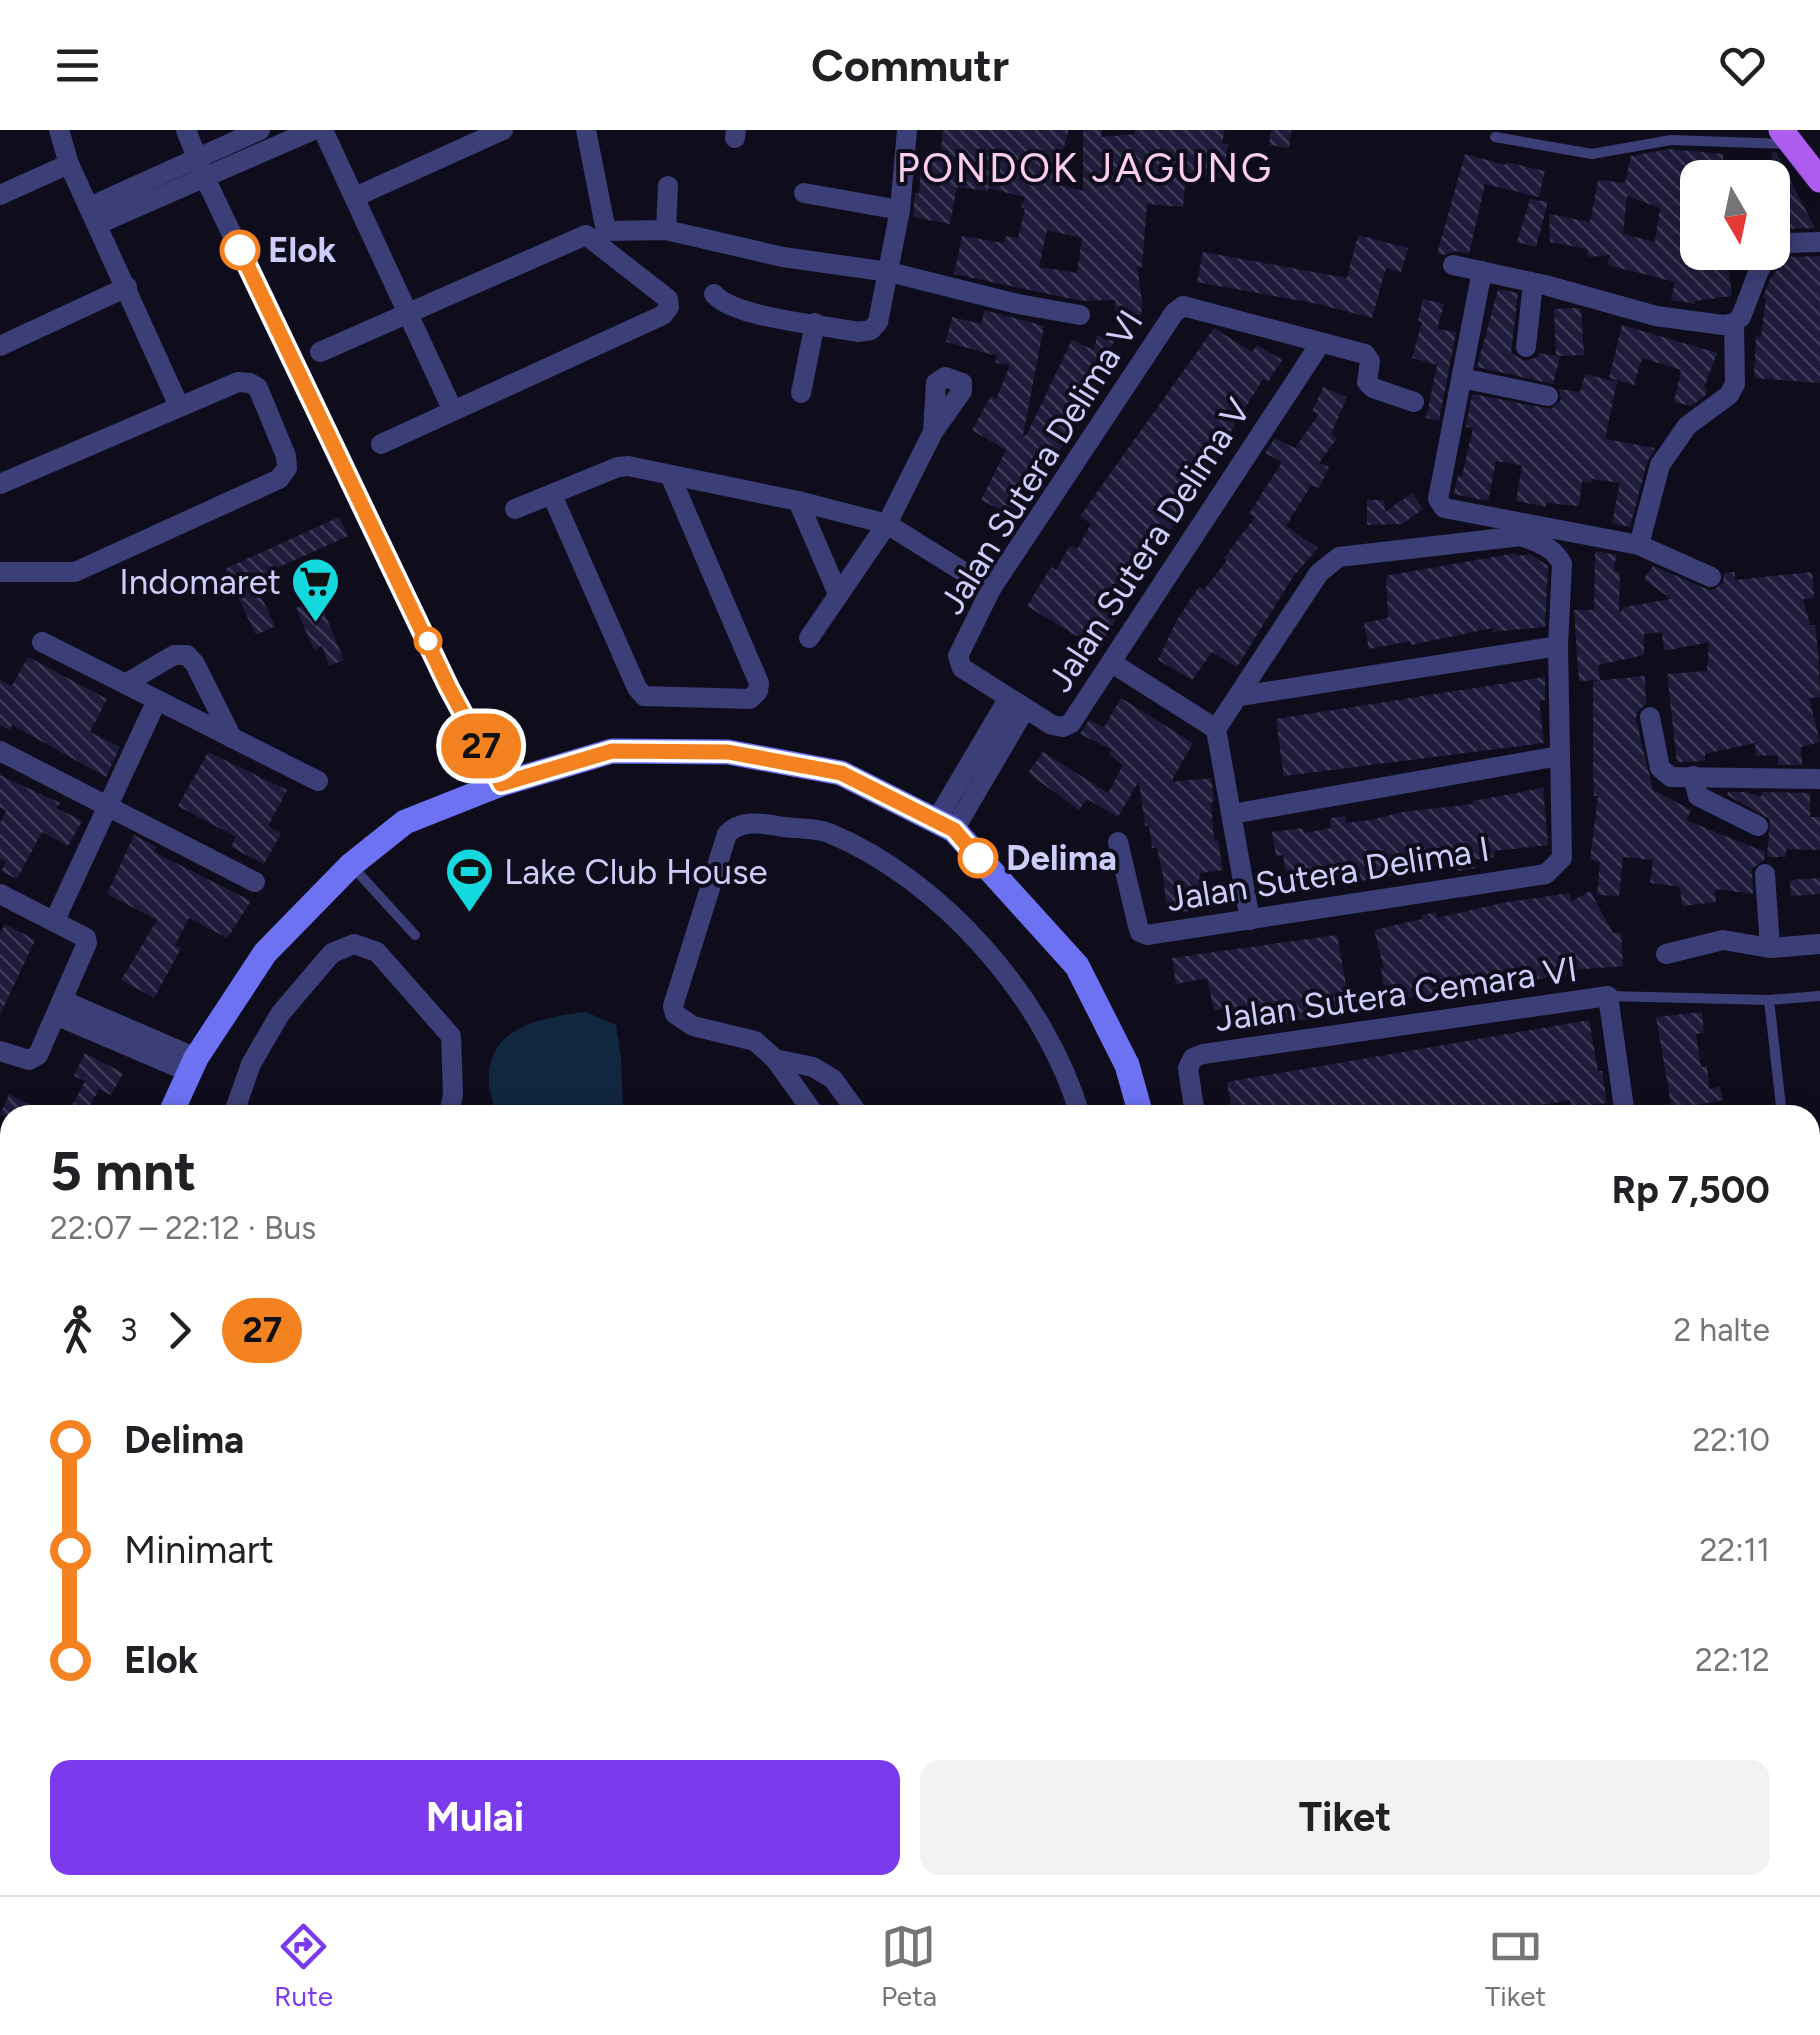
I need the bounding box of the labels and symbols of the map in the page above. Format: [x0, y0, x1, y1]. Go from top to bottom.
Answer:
district label: PONDOK JAGUNG [896, 144, 1274, 192]
north arrow [1680, 160, 1790, 270]
place label: Elok [268, 229, 337, 271]
marker: Elok [221, 231, 259, 269]
street label: Jalan Sutera Delima VI [930, 302, 1152, 622]
street label: Jalan Sutera Delima V [1039, 391, 1259, 699]
supermarket icon: Indomaret [290, 556, 342, 624]
place label: Indomaret [119, 561, 281, 603]
unlabelled marker [415, 628, 441, 654]
line badge: 27 [436, 714, 526, 778]
street label: Jalan Sutera Delima I [1164, 828, 1492, 920]
place label: Delima [1006, 837, 1117, 879]
marker: Delima [959, 839, 997, 877]
sports icon: Lake Club House [443, 846, 495, 914]
place label: Lake Club House [504, 851, 768, 893]
street label: Jalan Sutera Cemara VI [1212, 948, 1580, 1040]

